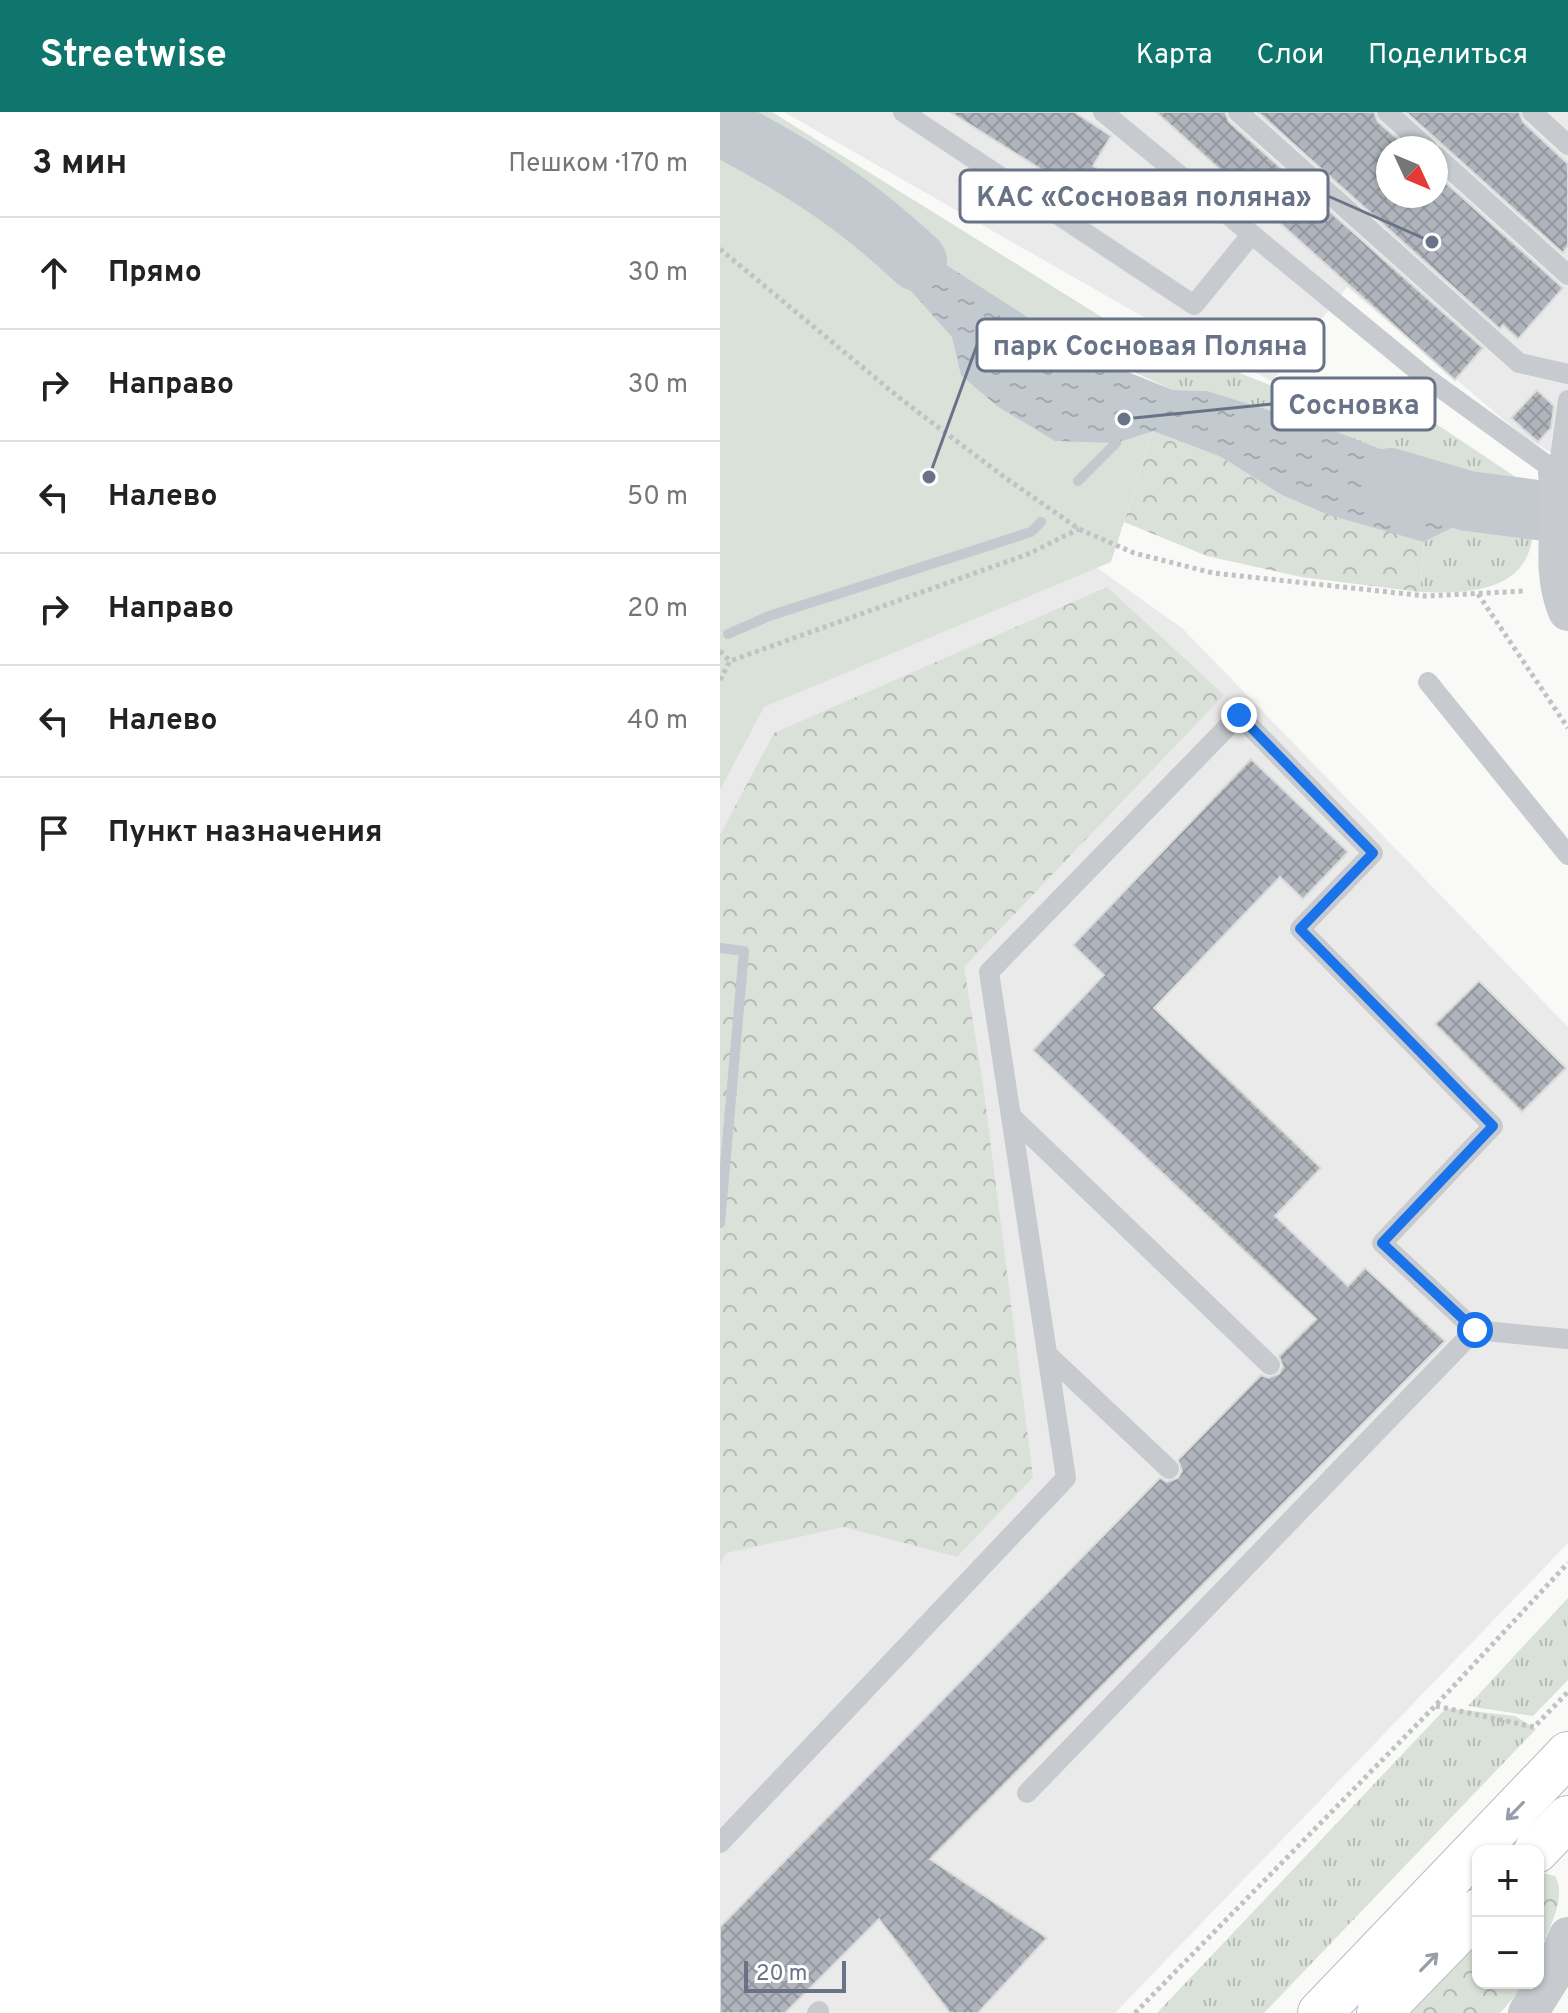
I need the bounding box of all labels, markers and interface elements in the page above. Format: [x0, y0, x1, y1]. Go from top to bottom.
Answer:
text: Streetwise [40, 32, 227, 81]
text: Карта [1136, 38, 1212, 74]
text: Слои [1256, 38, 1324, 74]
text: Поделиться [1368, 38, 1528, 74]
north arrow [1376, 136, 1448, 208]
text: 3 мин [32, 143, 127, 186]
text: Пешком · 170 m [508, 148, 688, 181]
callout: КАС «Сосновая поляна» [960, 170, 1328, 222]
text: КАС «Сосновая поляна» [976, 181, 1312, 217]
icon: ahead [32, 251, 76, 295]
text: Прямо [108, 255, 202, 292]
text: 30 m [628, 257, 688, 290]
callout: парк Сосновая Поляна [977, 319, 1324, 371]
text: парк Сосновая Поляна [993, 330, 1307, 366]
icon: right [32, 363, 76, 407]
text: Направо [108, 367, 234, 404]
text: 30 m [628, 369, 688, 402]
callout: Сосновка [1272, 378, 1435, 430]
text: Сосновка [1288, 389, 1420, 425]
icon: left [32, 475, 76, 519]
text: Налево [108, 479, 217, 516]
text: 50 m [627, 481, 688, 514]
icon: right [32, 587, 76, 631]
text: Направо [108, 591, 234, 628]
text: 20 m [627, 593, 688, 626]
route end [1221, 697, 1257, 733]
icon: left [32, 699, 76, 743]
text: Налево [108, 703, 217, 740]
text: 40 m [627, 705, 688, 738]
icon: arrive [32, 811, 76, 855]
text: Пункт назначения [108, 815, 382, 852]
route start [1457, 1312, 1493, 1348]
one-way arrow [1506, 1801, 1525, 1820]
map controls [1472, 1845, 1544, 1989]
button: + [1472, 1845, 1544, 1917]
button: − [1472, 1917, 1544, 1989]
one-way arrow [1419, 1952, 1438, 1972]
scale bar [744, 1957, 846, 1993]
text: 20 m [756, 1961, 807, 1988]

